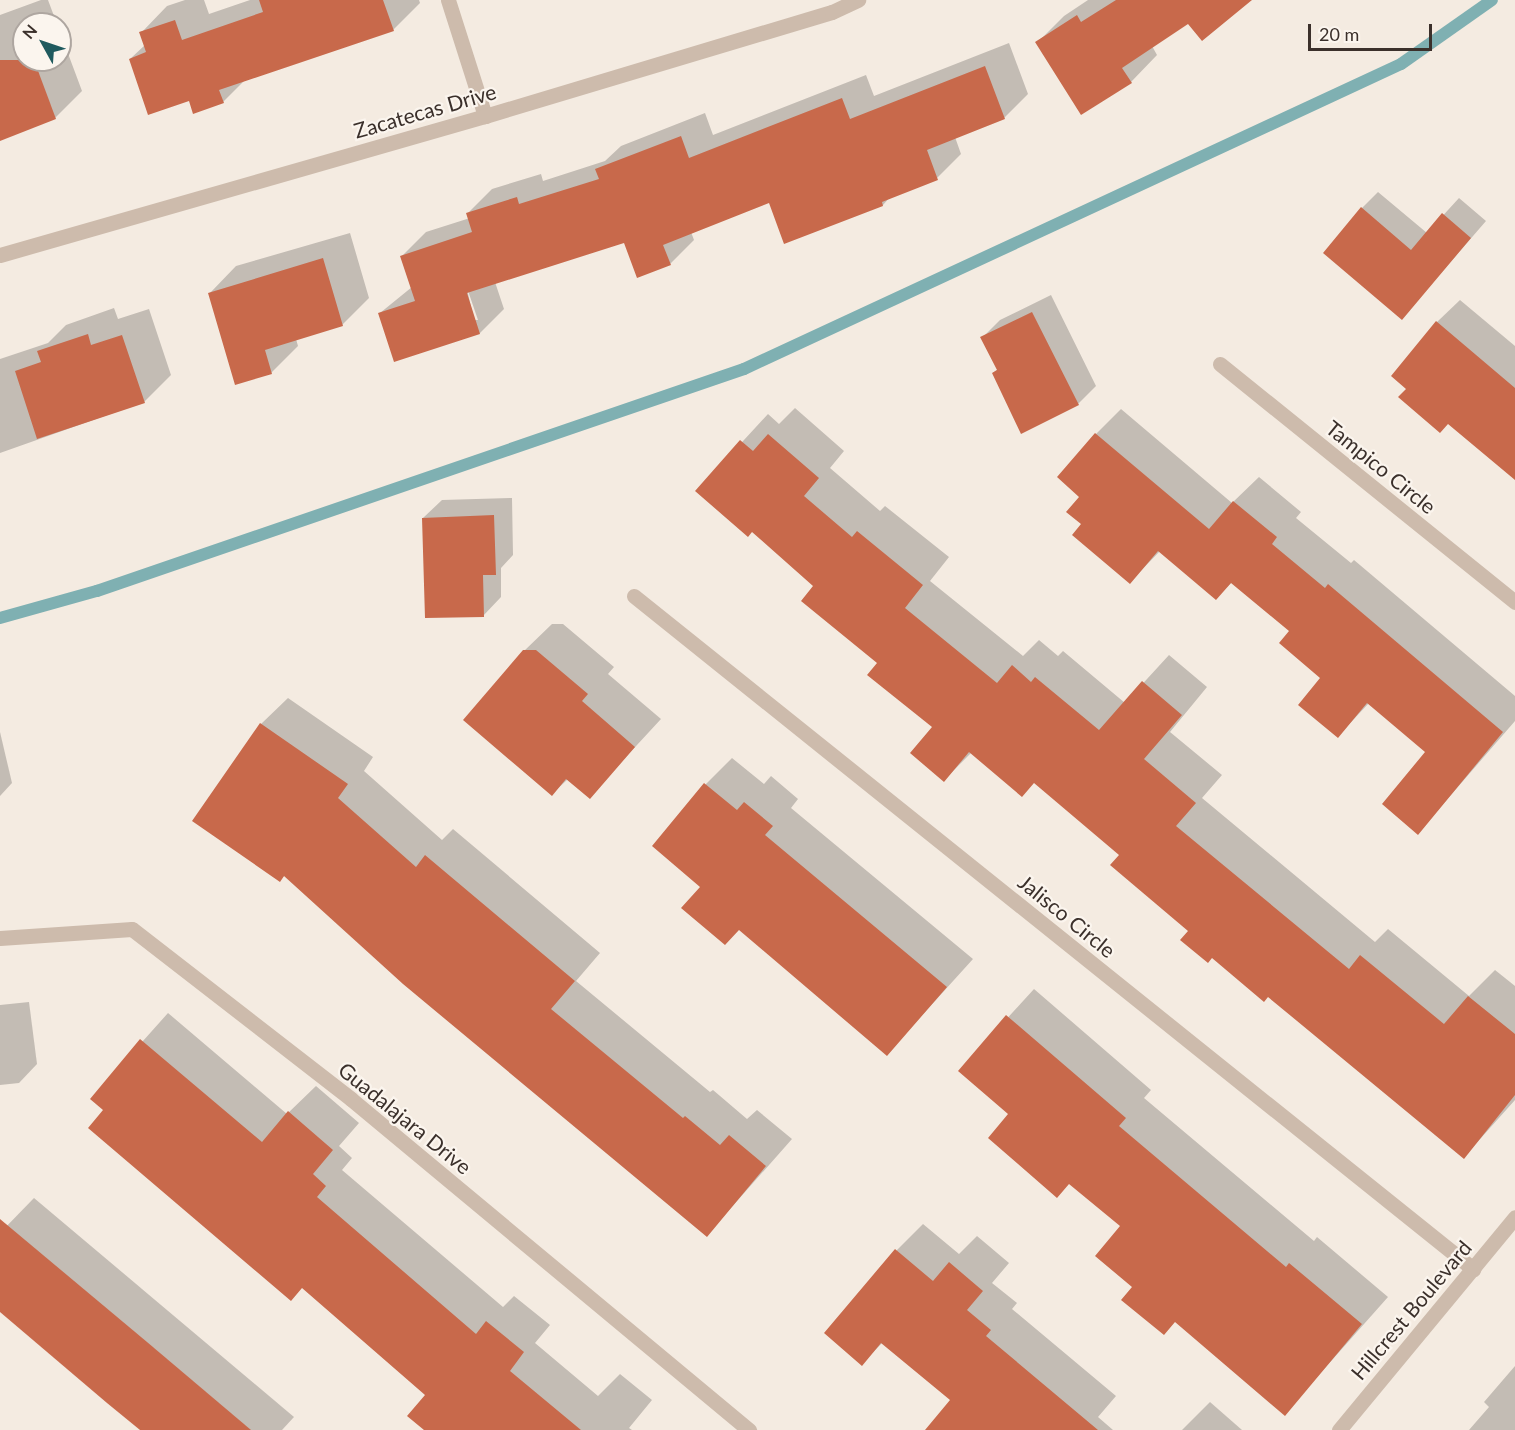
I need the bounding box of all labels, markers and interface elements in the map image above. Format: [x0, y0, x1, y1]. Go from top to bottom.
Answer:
north arrow [12, 12, 72, 72]
scale bar [1311, 12, 1436, 50]
text: N [18, 21, 41, 42]
text: 20 m [1319, 23, 1359, 45]
street label: Zacatecas Drive [351, 79, 499, 143]
street label: Tampico Circle [1321, 415, 1441, 519]
street label: Jalisco Circle [1013, 869, 1121, 963]
street label: Guadalajara Drive [333, 1057, 477, 1179]
street label: Hillcrest Boulevard [1345, 1235, 1477, 1385]

